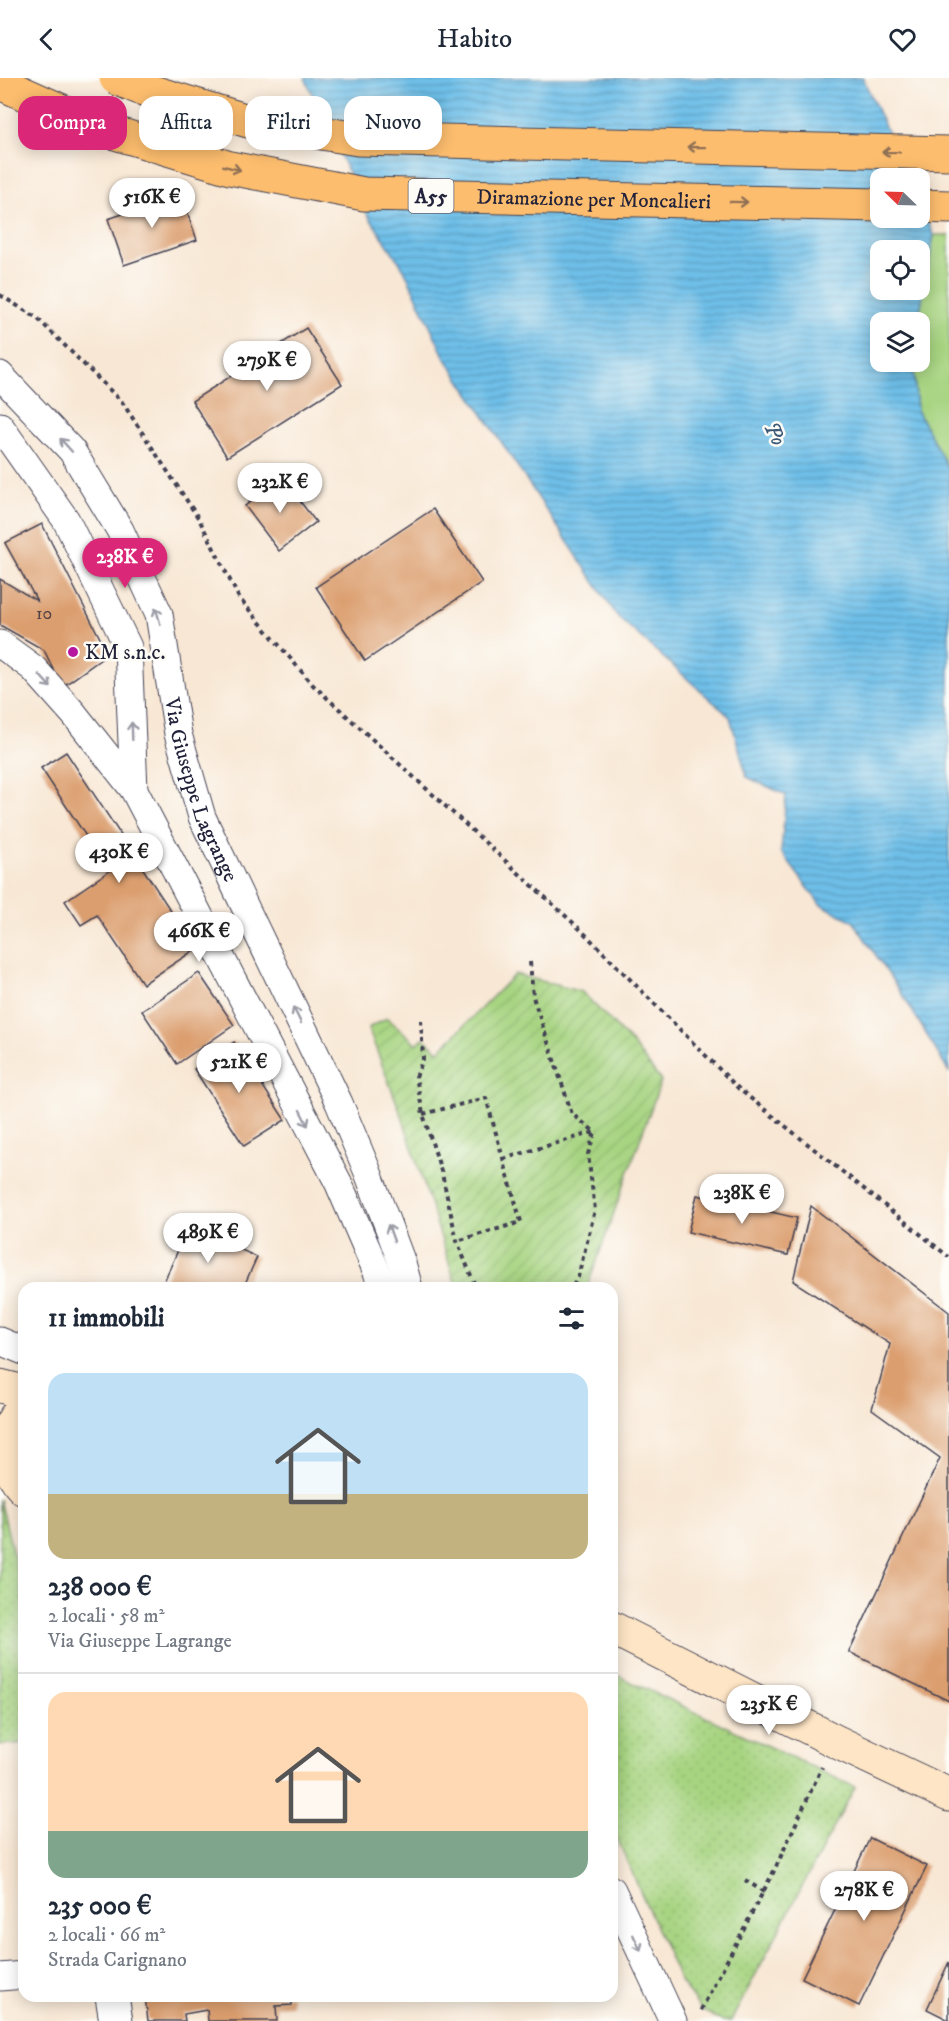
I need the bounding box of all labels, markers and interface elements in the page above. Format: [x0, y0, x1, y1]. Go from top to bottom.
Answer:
text: Habito [437, 22, 512, 56]
icon: back [30, 23, 63, 56]
icon: heart [886, 23, 919, 56]
chip: Compra [18, 96, 127, 150]
chip: Affitta [139, 96, 233, 150]
chip: Filtri [245, 96, 332, 150]
chip: Nuovo [344, 96, 442, 150]
one-way arrow [686, 141, 706, 153]
one-way arrow [881, 146, 901, 157]
one-way arrow [222, 162, 241, 174]
north arrow [870, 168, 930, 228]
map controls [870, 168, 930, 372]
pin: 516K € [103, 178, 201, 229]
road number: A55 [408, 179, 454, 213]
street label: Diramazione per Moncalieri [476, 184, 711, 215]
text: 516K € [123, 185, 181, 210]
one-way arrow [729, 196, 748, 208]
button: locate [870, 240, 930, 300]
button: layers [870, 312, 930, 372]
pin: 279K € [218, 341, 316, 392]
text: 279K € [237, 348, 297, 373]
water label: Po [757, 417, 792, 450]
one-way arrow [59, 438, 73, 453]
pin: 232K € [231, 463, 329, 514]
text: 232K € [251, 470, 309, 495]
pin: 238K € [76, 538, 174, 589]
text: 238K € [96, 545, 154, 570]
house number: 10 [36, 603, 52, 625]
one-way arrow [152, 607, 164, 626]
place label: KM s.n.c. [85, 640, 165, 666]
marker: KM s.n.c. [66, 645, 80, 659]
one-way arrow [38, 674, 52, 689]
street label: Via Giuseppe Lagrange [158, 695, 243, 886]
one-way arrow [126, 722, 137, 742]
pin: 430K € [70, 833, 168, 884]
text: 430K € [89, 840, 149, 865]
pin: 466K € [150, 912, 248, 963]
text: 466K € [168, 919, 230, 944]
one-way arrow [291, 1007, 303, 1025]
pin: 521K € [190, 1043, 288, 1094]
text: 521K € [210, 1050, 268, 1075]
one-way arrow [298, 1109, 310, 1126]
pin: 238K € [693, 1174, 791, 1225]
text: 238K € [713, 1181, 771, 1206]
pin: 489K € [159, 1213, 257, 1264]
text: 489K € [177, 1220, 239, 1245]
one-way arrow [385, 1224, 396, 1243]
text: 11 immobili [48, 1302, 164, 1335]
icon: filters [555, 1302, 588, 1335]
icon: home [264, 1412, 372, 1520]
text: 238 000 € [48, 1571, 152, 1604]
text: 2 locali · 58 m² [48, 1604, 165, 1629]
text: Via Giuseppe Lagrange [48, 1629, 232, 1654]
pin: 235K € [720, 1685, 818, 1736]
text: 235K € [740, 1692, 798, 1717]
icon: home [264, 1731, 372, 1839]
pin: 278K € [815, 1871, 913, 1922]
text: 278K € [834, 1878, 894, 1903]
text: 235 000 € [48, 1890, 152, 1923]
text: 2 locali · 66 m² [48, 1923, 165, 1948]
one-way arrow [631, 1934, 643, 1952]
text: Strada Carignano [48, 1948, 187, 1973]

